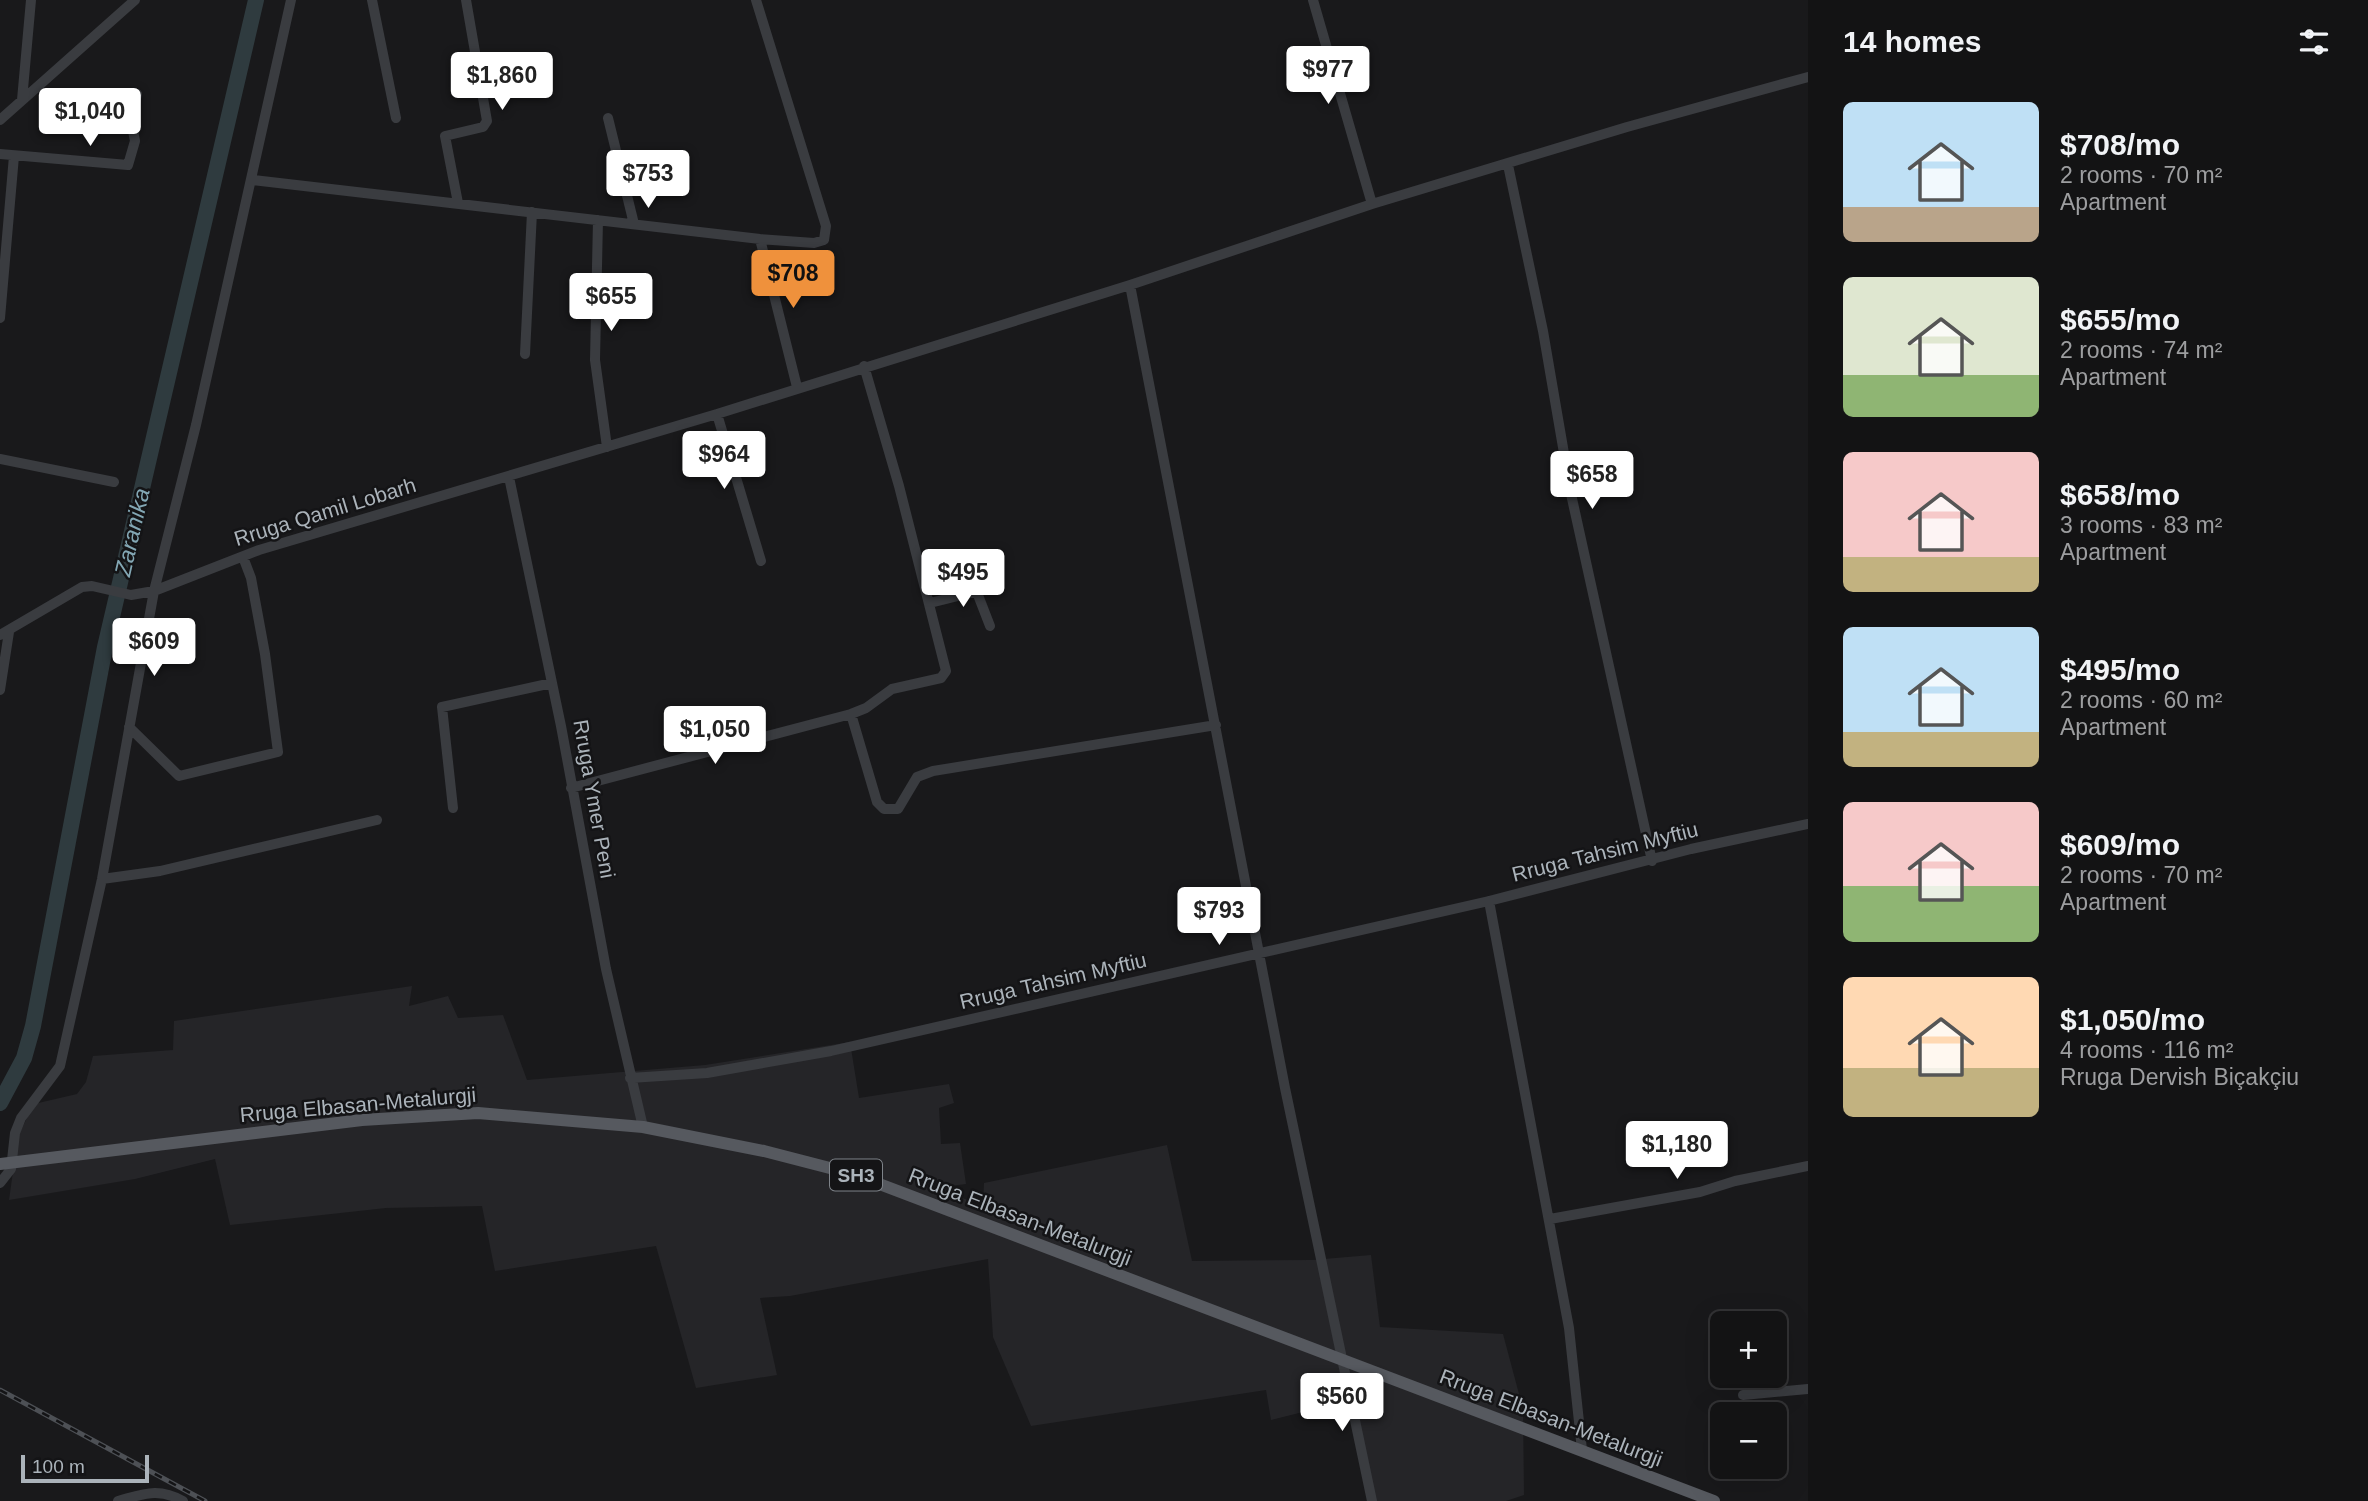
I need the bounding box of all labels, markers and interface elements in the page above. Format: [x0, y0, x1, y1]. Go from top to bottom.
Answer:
icon: filters [2295, 23, 2333, 61]
text: 14 homes [1843, 25, 1981, 58]
pin: $977 [1287, 46, 1369, 106]
pin: $1,860 [445, 52, 559, 112]
text: $977 [1302, 56, 1354, 82]
text: $1,860 [467, 62, 537, 88]
pin: $1,040 [33, 88, 147, 148]
text: $1,040 [55, 98, 125, 124]
text: $708/mo [2060, 128, 2180, 161]
icon: home [1899, 130, 1983, 214]
pin: $753 [607, 150, 689, 210]
text: $753 [622, 160, 674, 186]
text: 2 rooms · 70 m² [2060, 162, 2222, 188]
text: Apartment [2060, 189, 2166, 215]
pin: $708 [752, 250, 834, 310]
text: $708 [767, 260, 819, 286]
pin: $655 [570, 274, 652, 333]
text: $655 [585, 283, 637, 309]
text: $655/mo [2060, 303, 2180, 336]
icon: home [1899, 305, 1983, 389]
text: 2 rooms · 74 m² [2060, 337, 2222, 363]
text: Apartment [2060, 364, 2166, 390]
pin: $964 [683, 432, 765, 491]
text: $964 [698, 441, 750, 467]
pin: $658 [1551, 452, 1633, 511]
text: $658 [1566, 461, 1618, 487]
street label: Rruga Qamil Lobarh [231, 473, 419, 550]
text: $658/mo [2060, 478, 2180, 511]
icon: home [1899, 480, 1983, 564]
water label: Zaranika [109, 485, 155, 579]
text: 3 rooms · 83 m² [2060, 512, 2222, 538]
text: Apartment [2060, 539, 2166, 565]
pin: $495 [922, 550, 1004, 609]
text: $495 [937, 559, 989, 585]
pin: $609 [113, 618, 195, 678]
text: $609 [128, 628, 180, 654]
text: $495/mo [2060, 653, 2180, 686]
icon: home [1899, 655, 1983, 739]
text: 2 rooms · 60 m² [2060, 687, 2222, 713]
pin: $1,050 [658, 706, 772, 766]
text: Apartment [2060, 714, 2166, 740]
text: $1,050 [680, 716, 750, 742]
street label: Rruga Ymer Peni [569, 718, 620, 880]
street label: Rruga Tahsim Myftiu [1509, 817, 1700, 886]
text: $609/mo [2060, 828, 2180, 861]
icon: home [1899, 830, 1983, 914]
text: 2 rooms · 70 m² [2060, 862, 2222, 888]
pin: $793 [1178, 888, 1260, 947]
text: Apartment [2060, 889, 2166, 915]
text: $793 [1193, 897, 1245, 923]
street label: Rruga Tahsim Myftiu [957, 948, 1149, 1013]
text: $1,050/mo [2060, 1003, 2205, 1036]
icon: home [1899, 1005, 1983, 1089]
text: 4 rooms · 116 m² [2060, 1037, 2233, 1063]
text: Rruga Dervish Biçakçiu [2060, 1064, 2299, 1090]
street label: Rruga Elbasan-Metalurgji [239, 1083, 477, 1126]
pin: $1,180 [1620, 1122, 1734, 1181]
text: $1,180 [1642, 1131, 1712, 1157]
road number: SH3 [830, 1160, 882, 1190]
street label: Rruga Elbasan-Metalurgji [905, 1163, 1135, 1270]
map controls [1710, 1311, 1787, 1479]
button: + [1710, 1311, 1787, 1388]
street label: Rruga Elbasan-Metalurgji [1436, 1364, 1666, 1471]
pin: $560 [1301, 1374, 1383, 1433]
text: $560 [1316, 1383, 1368, 1409]
button: − [1710, 1402, 1787, 1479]
scale bar [21, 1452, 149, 1484]
text: 100 m [32, 1456, 85, 1477]

